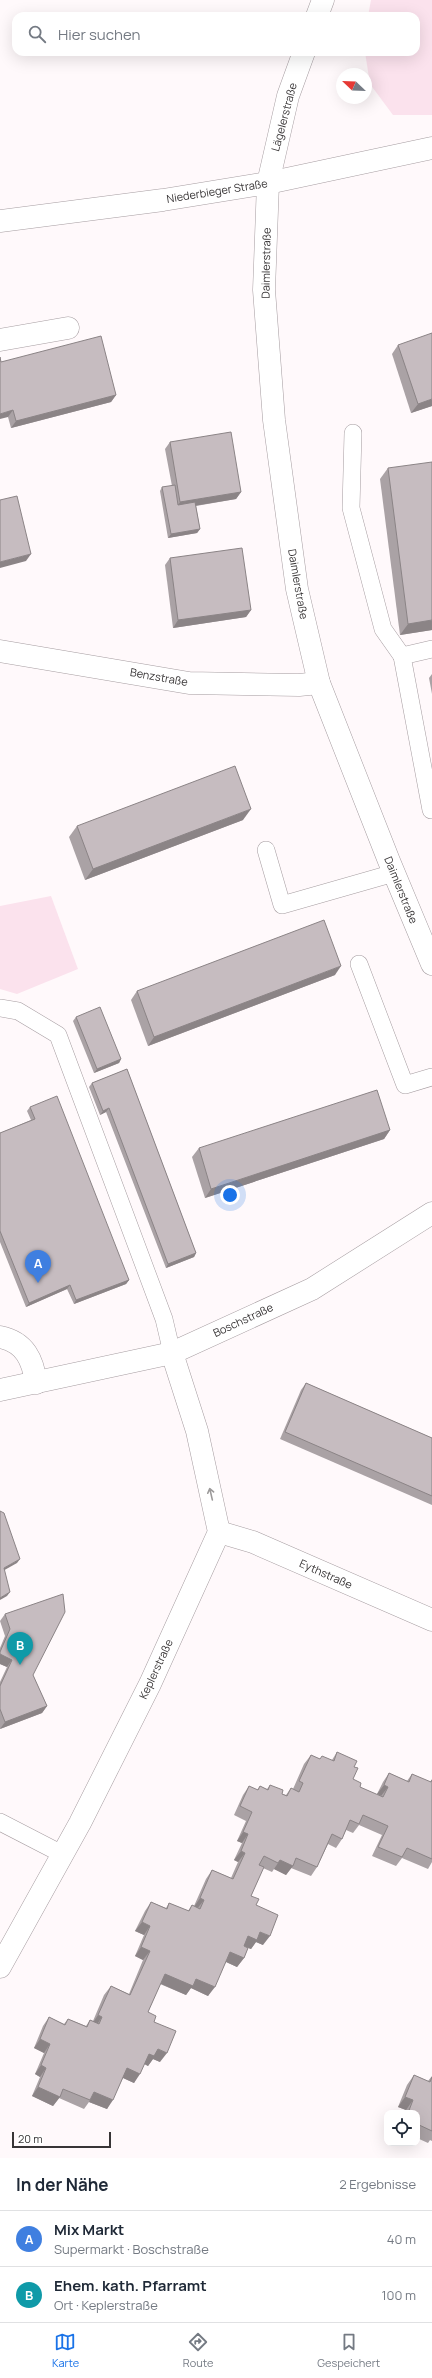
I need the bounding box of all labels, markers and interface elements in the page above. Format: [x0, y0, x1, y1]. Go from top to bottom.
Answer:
search box [12, 12, 420, 56]
icon: search [26, 23, 48, 45]
text: Hier suchen [58, 24, 140, 45]
north arrow [336, 68, 372, 104]
street label: Lägelerstraße [267, 80, 300, 153]
street label: Niederbieger Straße [165, 175, 269, 206]
street label: Daimlerstraße [257, 227, 274, 299]
street label: Daimlerstraße [285, 548, 312, 621]
street label: Benzstraße [129, 664, 190, 689]
street label: Daimlerstraße [381, 854, 422, 926]
your location [220, 1185, 240, 1205]
pin: A [25, 1250, 51, 1283]
street label: Boschstraße [210, 1299, 276, 1340]
one-way arrow [206, 1488, 214, 1501]
street label: Eythstraße [297, 1555, 356, 1592]
pin: B [7, 1632, 33, 1665]
street label: Keplerstraße [135, 1636, 176, 1701]
map controls [384, 2110, 420, 2146]
button: locate [384, 2110, 420, 2146]
scale bar [12, 2130, 111, 2149]
text: 20 m [18, 2131, 43, 2146]
text: In der Nähe [16, 2173, 109, 2196]
text: 2 Ergebnisse [339, 2175, 416, 2193]
text: Mix Markt [54, 2219, 124, 2240]
text: A [25, 2230, 33, 2248]
text: 40 m [387, 2230, 416, 2248]
text: Supermarkt · Boschstraße [54, 2240, 209, 2258]
text: Ehem. kath. Pfarramt [54, 2275, 207, 2296]
text: B [25, 2286, 33, 2304]
text: 100 m [381, 2286, 416, 2304]
text: Ort · Keplerstraße [54, 2296, 158, 2314]
tab: Karte [52, 2331, 79, 2370]
tab: Route [183, 2331, 213, 2370]
tab: Gespeichert [317, 2331, 380, 2370]

